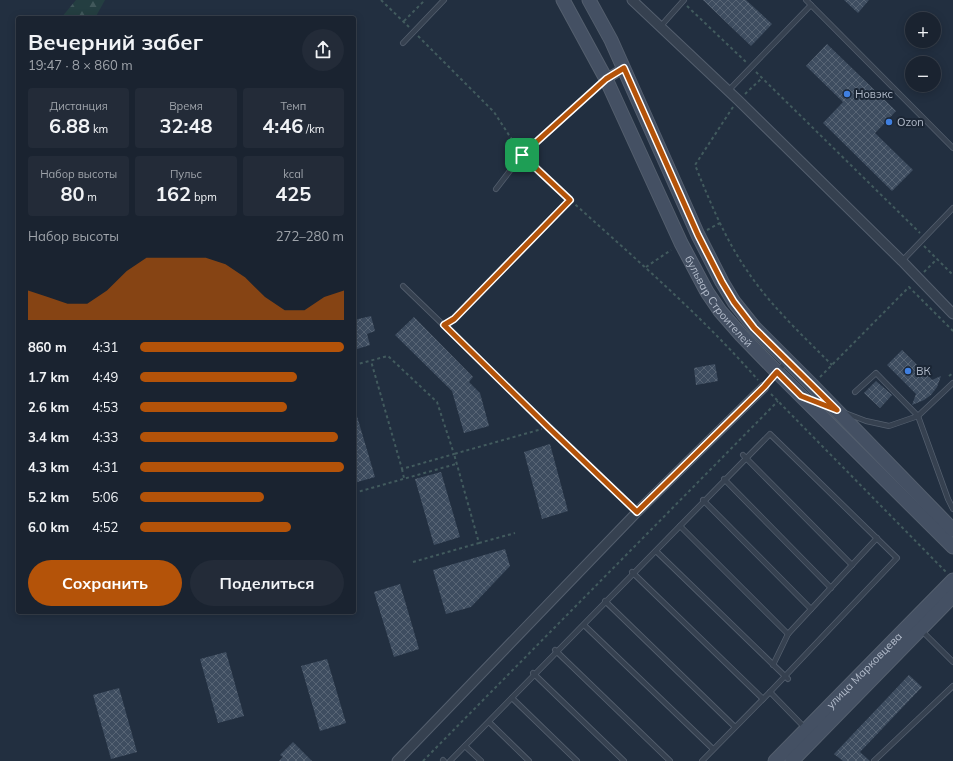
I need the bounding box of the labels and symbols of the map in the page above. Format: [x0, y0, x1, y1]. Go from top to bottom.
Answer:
place label: Новэкс [855, 87, 894, 101]
marker: Новэкс [842, 89, 852, 99]
place label: Ozon [897, 115, 924, 129]
marker: Ozon [884, 117, 894, 127]
pin [505, 138, 539, 172]
street label: бульвар Строителей [682, 253, 756, 350]
place label: ВК [916, 364, 931, 378]
marker: ВК [903, 366, 913, 376]
street label: улица Марковцева [823, 629, 905, 712]

